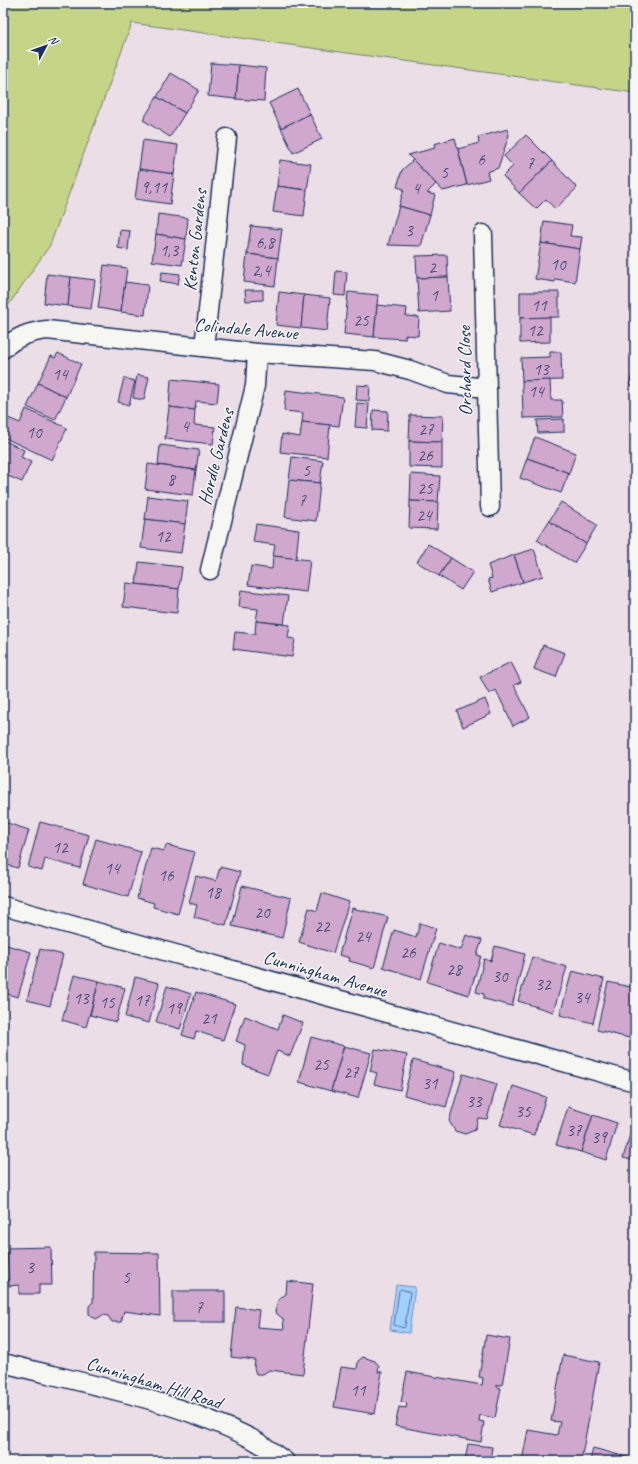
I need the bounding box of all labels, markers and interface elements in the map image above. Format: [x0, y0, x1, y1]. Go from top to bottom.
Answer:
north arrow [26, 26, 66, 66]
text: N [46, 32, 62, 48]
house number: 6 [477, 149, 486, 170]
house number: 7 [526, 153, 535, 174]
house number: 5 [440, 162, 449, 183]
house number: 9,11 [141, 177, 169, 198]
house number: 4 [412, 178, 422, 199]
street label: Kenton Gardens [178, 185, 213, 292]
house number: 3 [405, 220, 414, 241]
house number: 6,8 [256, 232, 277, 253]
house number: 1,3 [160, 240, 180, 261]
house number: 10 [550, 254, 567, 275]
house number: 2 [428, 257, 437, 278]
house number: 2,4 [252, 260, 273, 281]
house number: 1 [430, 285, 439, 306]
house number: 11 [531, 295, 548, 316]
house number: 25 [353, 310, 370, 331]
street label: Colindale Avenue [193, 313, 301, 346]
house number: 12 [527, 320, 544, 341]
street label: Orchard Close [452, 324, 478, 416]
house number: 13 [533, 359, 550, 380]
house number: 14 [52, 364, 70, 385]
house number: 14 [528, 381, 546, 402]
street label: Hordle Gardens [192, 404, 240, 508]
house number: 4 [181, 416, 191, 437]
house number: 27 [418, 419, 435, 440]
house number: 10 [26, 422, 43, 443]
house number: 26 [417, 445, 434, 466]
house number: 5 [302, 460, 311, 481]
house number: 8 [167, 469, 177, 490]
house number: 25 [417, 478, 434, 499]
house number: 7 [298, 490, 307, 511]
house number: 24 [416, 505, 434, 526]
house number: 12 [155, 526, 172, 547]
house number: 12 [52, 837, 69, 858]
house number: 14 [104, 858, 122, 879]
house number: 16 [158, 865, 175, 886]
house number: 18 [205, 882, 223, 903]
house number: 20 [254, 902, 271, 923]
house number: 22 [314, 916, 331, 937]
house number: 24 [355, 926, 373, 947]
house number: 26 [400, 942, 417, 963]
street label: Cunningham Avenue [261, 945, 391, 1004]
house number: 28 [446, 959, 464, 980]
house number: 30 [492, 966, 509, 987]
house number: 32 [535, 974, 552, 995]
house number: 34 [574, 987, 592, 1008]
house number: 13 [73, 988, 90, 1009]
house number: 17 [134, 990, 151, 1011]
house number: 15 [99, 992, 116, 1013]
house number: 19 [166, 998, 183, 1019]
house number: 21 [201, 1008, 218, 1029]
house number: 25 [313, 1054, 330, 1075]
house number: 27 [343, 1062, 360, 1083]
house number: 31 [422, 1073, 439, 1094]
house number: 33 [466, 1091, 483, 1112]
house number: 35 [515, 1101, 532, 1122]
house number: 37 [566, 1120, 583, 1141]
house number: 39 [591, 1127, 608, 1148]
house number: 3 [26, 1257, 35, 1278]
house number: 5 [122, 1267, 131, 1288]
house number: 7 [195, 1297, 204, 1318]
street label: Cunningham Hill Road [83, 1351, 227, 1416]
house number: 11 [350, 1380, 367, 1401]

